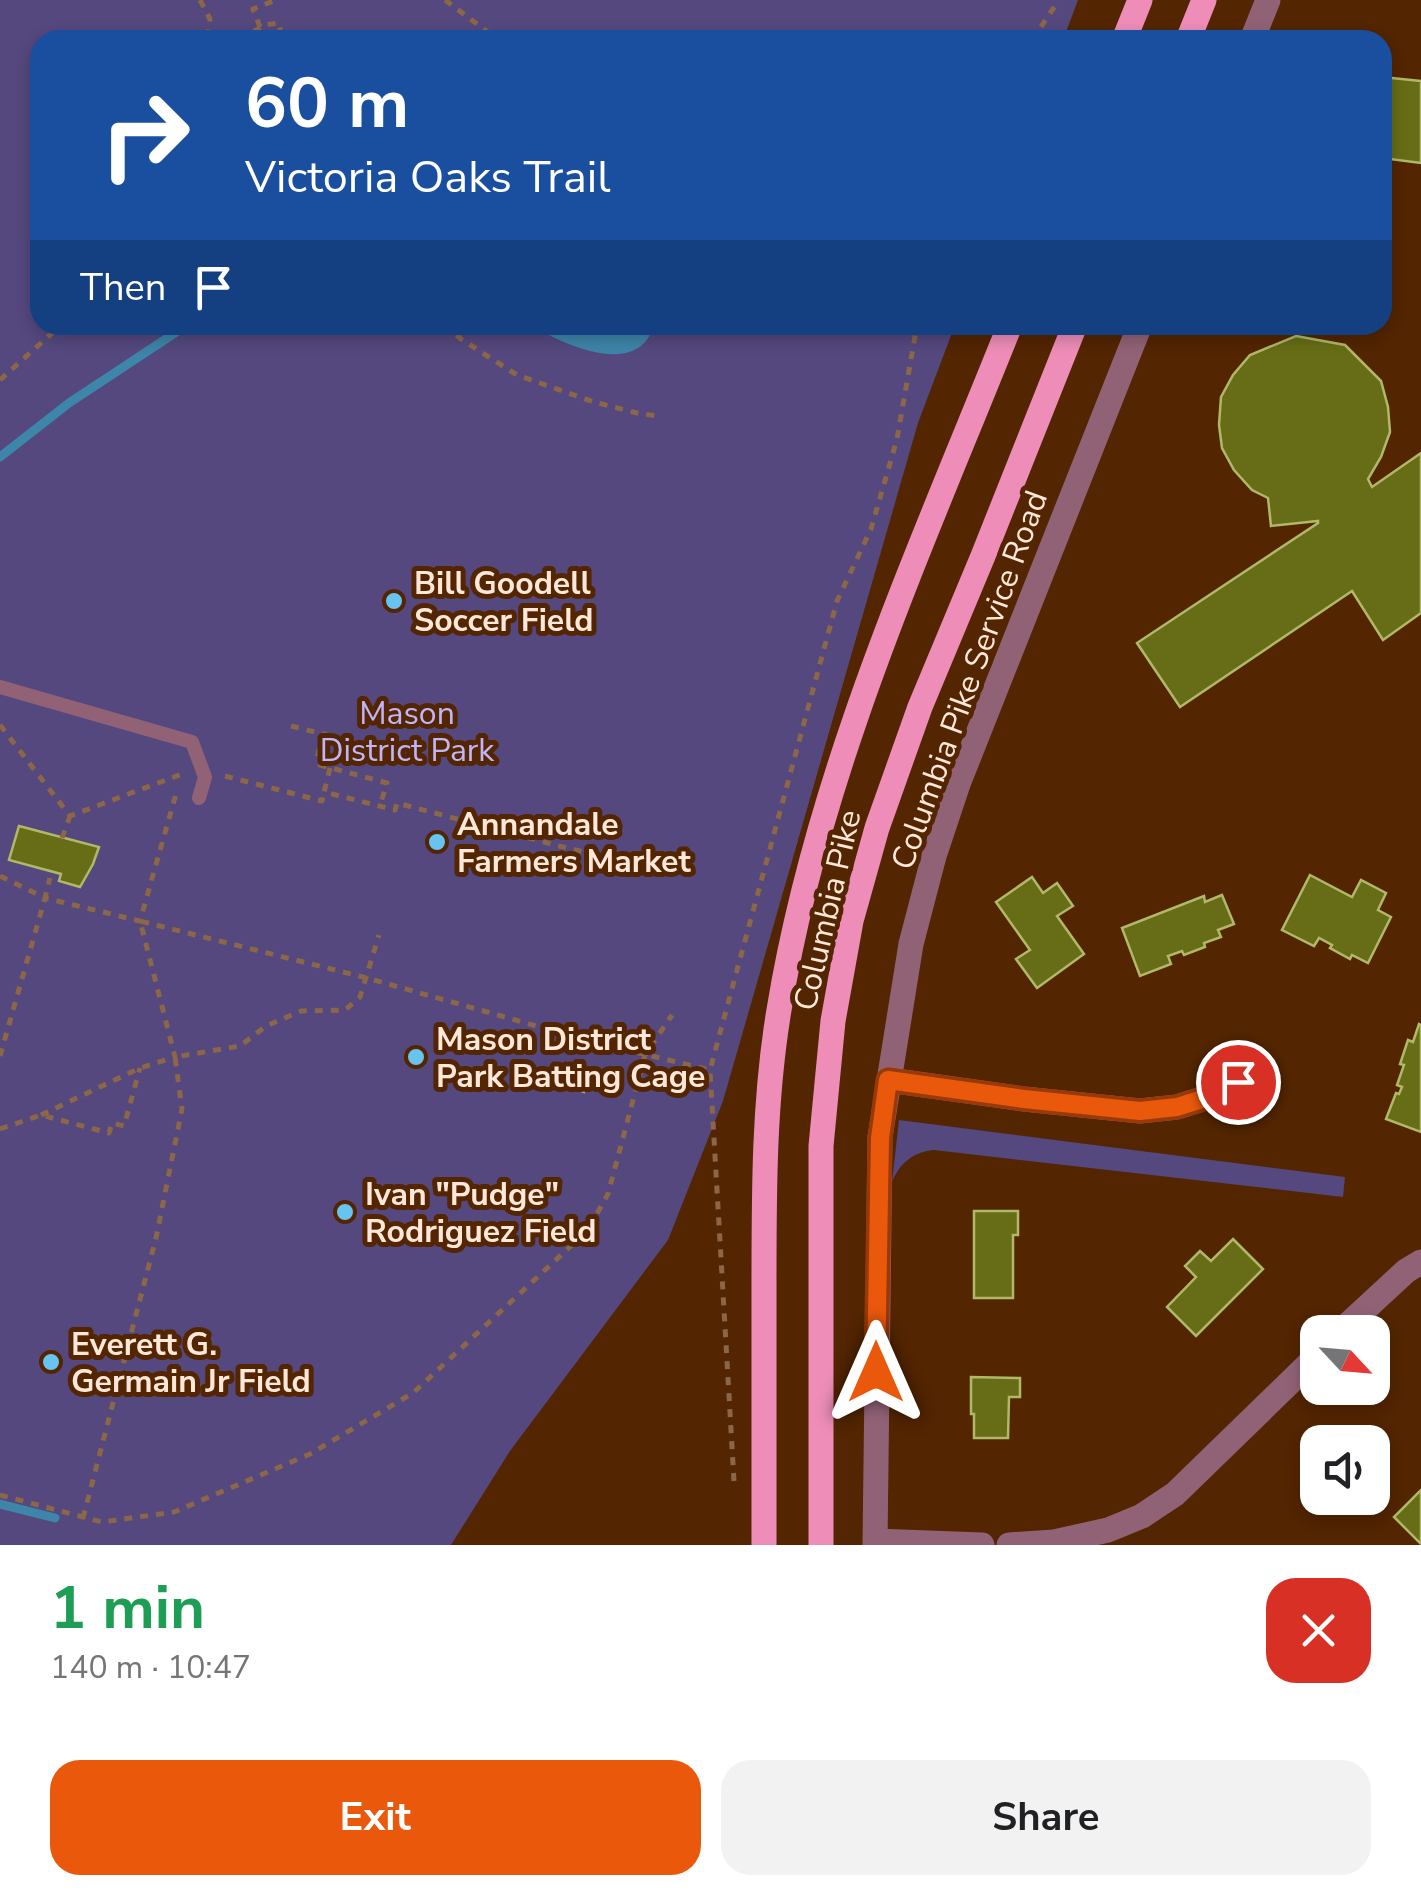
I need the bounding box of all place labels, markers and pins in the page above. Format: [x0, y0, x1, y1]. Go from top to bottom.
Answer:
place label: Bill Goodell Soccer Field [414, 562, 593, 642]
marker: Bill Goodell Soccer Field [383, 590, 405, 612]
place label: Annandale Farmers Market [457, 803, 691, 883]
marker: Annandale Farmers Market [426, 831, 448, 853]
place label: Mason District Park Batting Cage [436, 1018, 705, 1098]
pin [1196, 1040, 1281, 1125]
marker: Mason District Park Batting Cage [405, 1046, 427, 1068]
place label: Ivan "Pudge" Rodriguez Field [365, 1173, 596, 1253]
marker: Ivan "Pudge" Rodriguez Field [334, 1201, 356, 1223]
place label: Everett G. Germain Jr Field [71, 1323, 311, 1403]
marker: Everett G. Germain Jr Field [40, 1351, 62, 1373]

